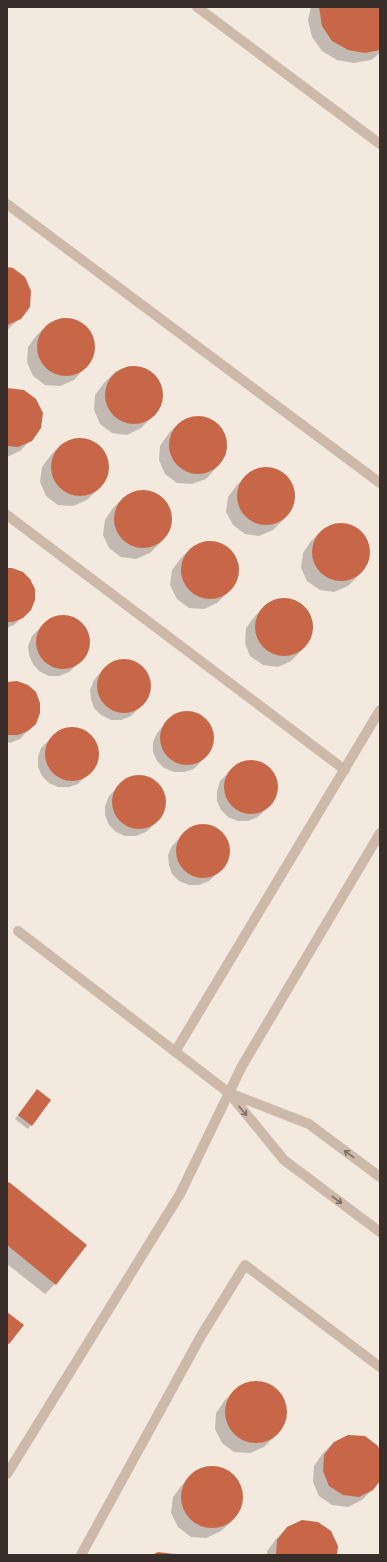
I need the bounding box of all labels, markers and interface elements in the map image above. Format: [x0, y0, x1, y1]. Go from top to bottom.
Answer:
one-way arrow [239, 1106, 248, 1116]
one-way arrow [343, 1150, 354, 1158]
one-way arrow [332, 1195, 343, 1204]

